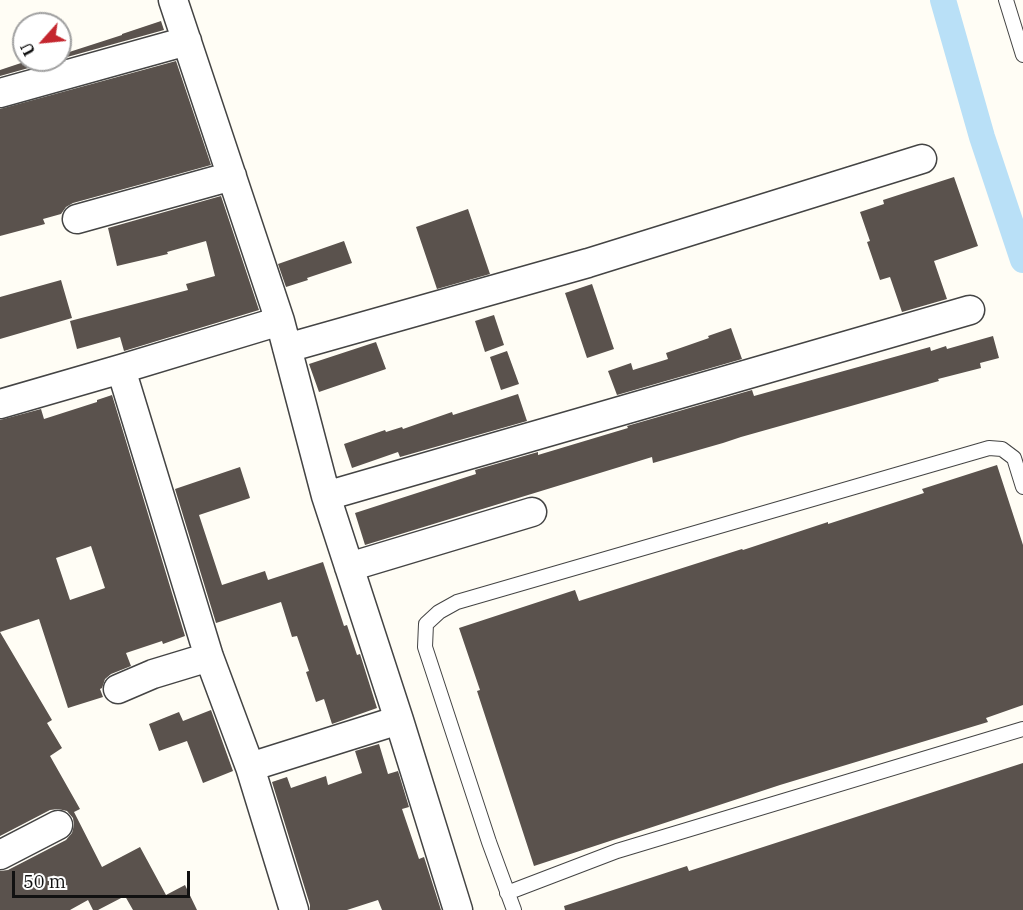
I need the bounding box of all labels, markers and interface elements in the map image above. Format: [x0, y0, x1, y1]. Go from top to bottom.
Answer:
north arrow [12, 12, 72, 72]
text: U [16, 39, 39, 59]
scale bar [15, 859, 194, 897]
text: 50 m [23, 870, 66, 893]

